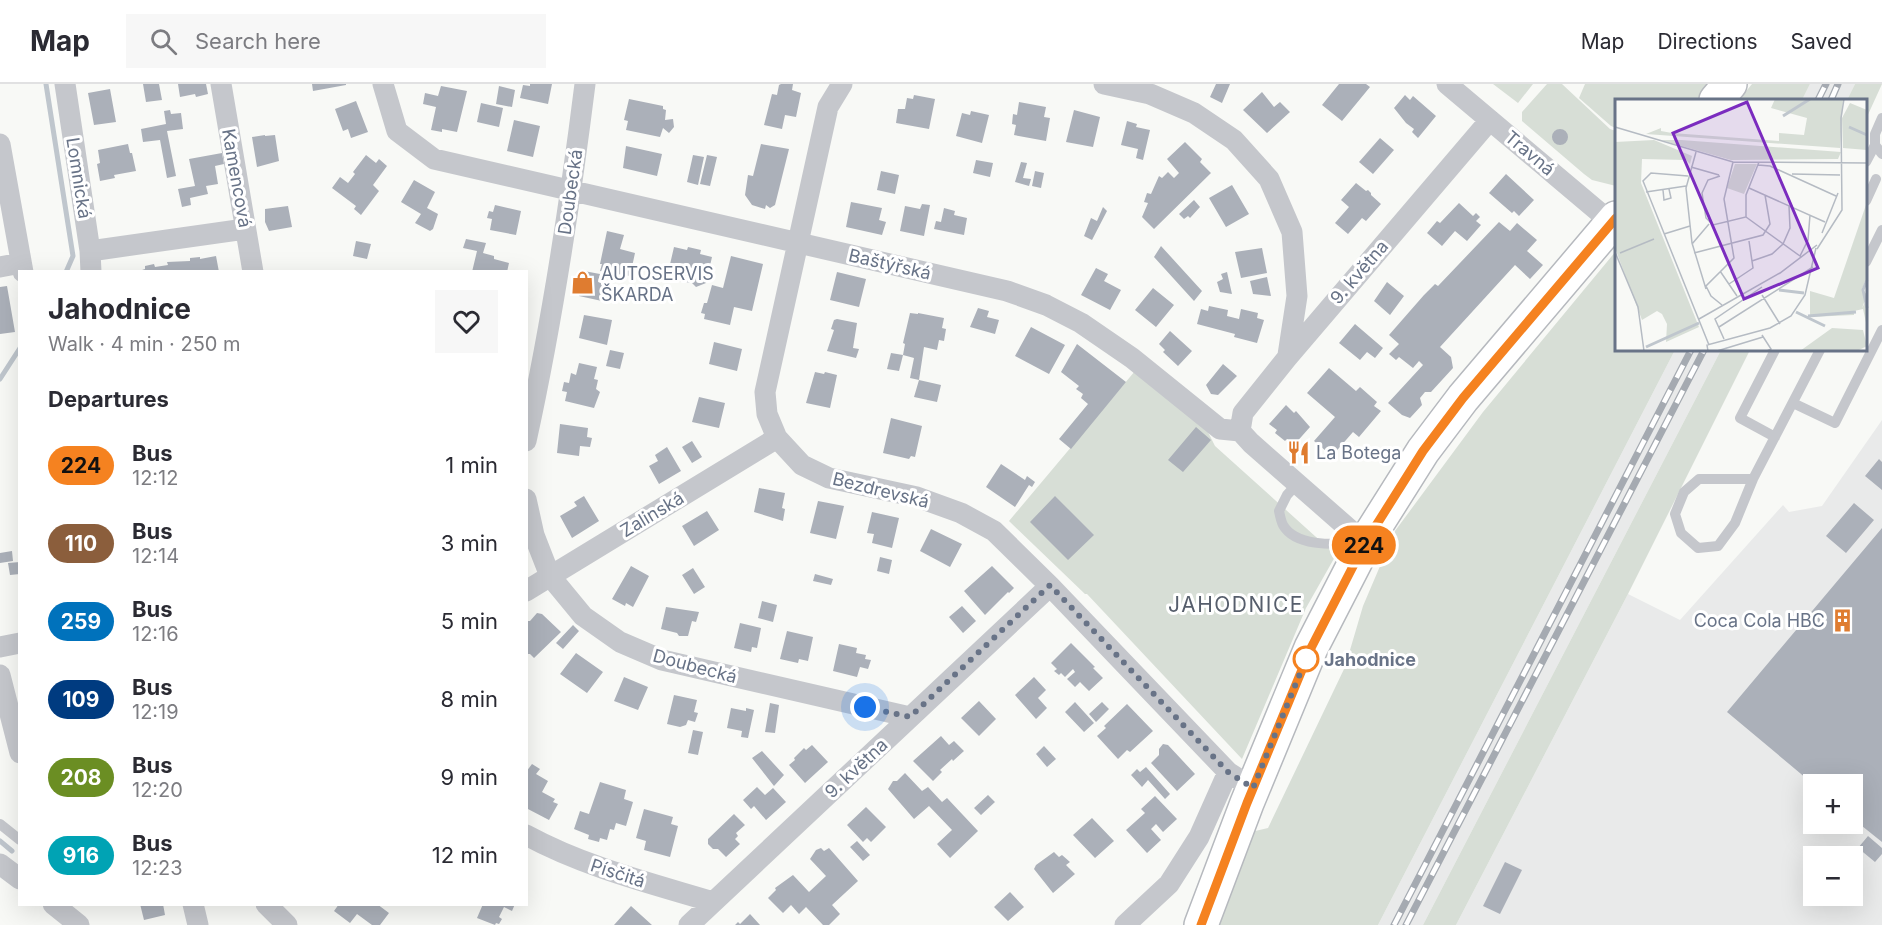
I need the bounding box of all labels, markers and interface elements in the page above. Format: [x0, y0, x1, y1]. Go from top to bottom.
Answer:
search box [126, 14, 546, 68]
text: Map [30, 24, 90, 58]
icon: search [147, 25, 180, 58]
text: Search here [195, 28, 321, 54]
text: Map [1581, 29, 1624, 54]
text: Directions [1657, 29, 1758, 54]
text: Saved [1791, 29, 1852, 54]
inset map [1615, 99, 1867, 351]
street label: Travná [1501, 126, 1559, 180]
street label: Kamencová [218, 127, 256, 229]
street label: Lomnická [62, 136, 96, 220]
street label: Doubecká [554, 148, 586, 236]
street label: 9. května [1326, 236, 1392, 308]
street label: Baštýřská [847, 244, 933, 284]
place label: AUTOSERVIS ŠKARDA [601, 263, 714, 305]
shop icon: AUTOSERVIS ŠKARDA [570, 270, 596, 296]
button: heart [435, 290, 498, 353]
text: Jahodnice [48, 292, 191, 326]
text: Walk · 4 min · 250 m [48, 332, 241, 356]
text: Departures [48, 386, 169, 412]
restaurant icon: La Botega [1285, 439, 1311, 465]
text: Bus [132, 440, 173, 466]
place label: La Botega [1316, 442, 1401, 463]
text: 1 min [445, 452, 498, 478]
text: 224 [61, 453, 101, 478]
text: 12:12 [132, 466, 178, 490]
street label: Bezdrevská [830, 468, 932, 512]
street label: Zalinská [616, 487, 688, 541]
text: Bus [132, 518, 173, 544]
line badge: 224 [1330, 526, 1398, 564]
text: 3 min [441, 530, 498, 556]
text: 110 [65, 531, 97, 556]
text: 224 [1344, 533, 1384, 558]
text: 12:14 [132, 544, 179, 568]
district label: JAHODNICE [1168, 592, 1304, 617]
text: Bus [132, 596, 173, 622]
building icon: Coca Cola HBC [1830, 607, 1856, 633]
text: 5 min [441, 608, 498, 634]
text: 259 [61, 609, 101, 634]
place label: Coca Cola HBC [1694, 610, 1825, 631]
text: 12:16 [132, 622, 179, 646]
street label: Doubecká [651, 645, 739, 687]
marker: Jahodnice [1293, 646, 1319, 672]
place label: Jahodnice [1324, 649, 1416, 670]
text: Bus [132, 674, 173, 700]
text: 8 min [441, 686, 498, 712]
text: 109 [63, 687, 99, 712]
your location [850, 692, 880, 722]
text: 12:19 [132, 700, 179, 724]
street label: 9. května [820, 734, 892, 802]
text: Bus [132, 752, 173, 778]
text: 9 min [441, 764, 498, 790]
text: 208 [60, 765, 102, 790]
map controls [1803, 774, 1863, 906]
button: + [1803, 774, 1863, 834]
text: 12:20 [132, 778, 183, 802]
text: Bus [132, 830, 173, 856]
text: 12 min [432, 842, 498, 868]
text: 916 [63, 843, 99, 868]
button: − [1803, 846, 1863, 906]
street label: Písčitá [588, 854, 648, 892]
text: 12:23 [132, 856, 183, 880]

